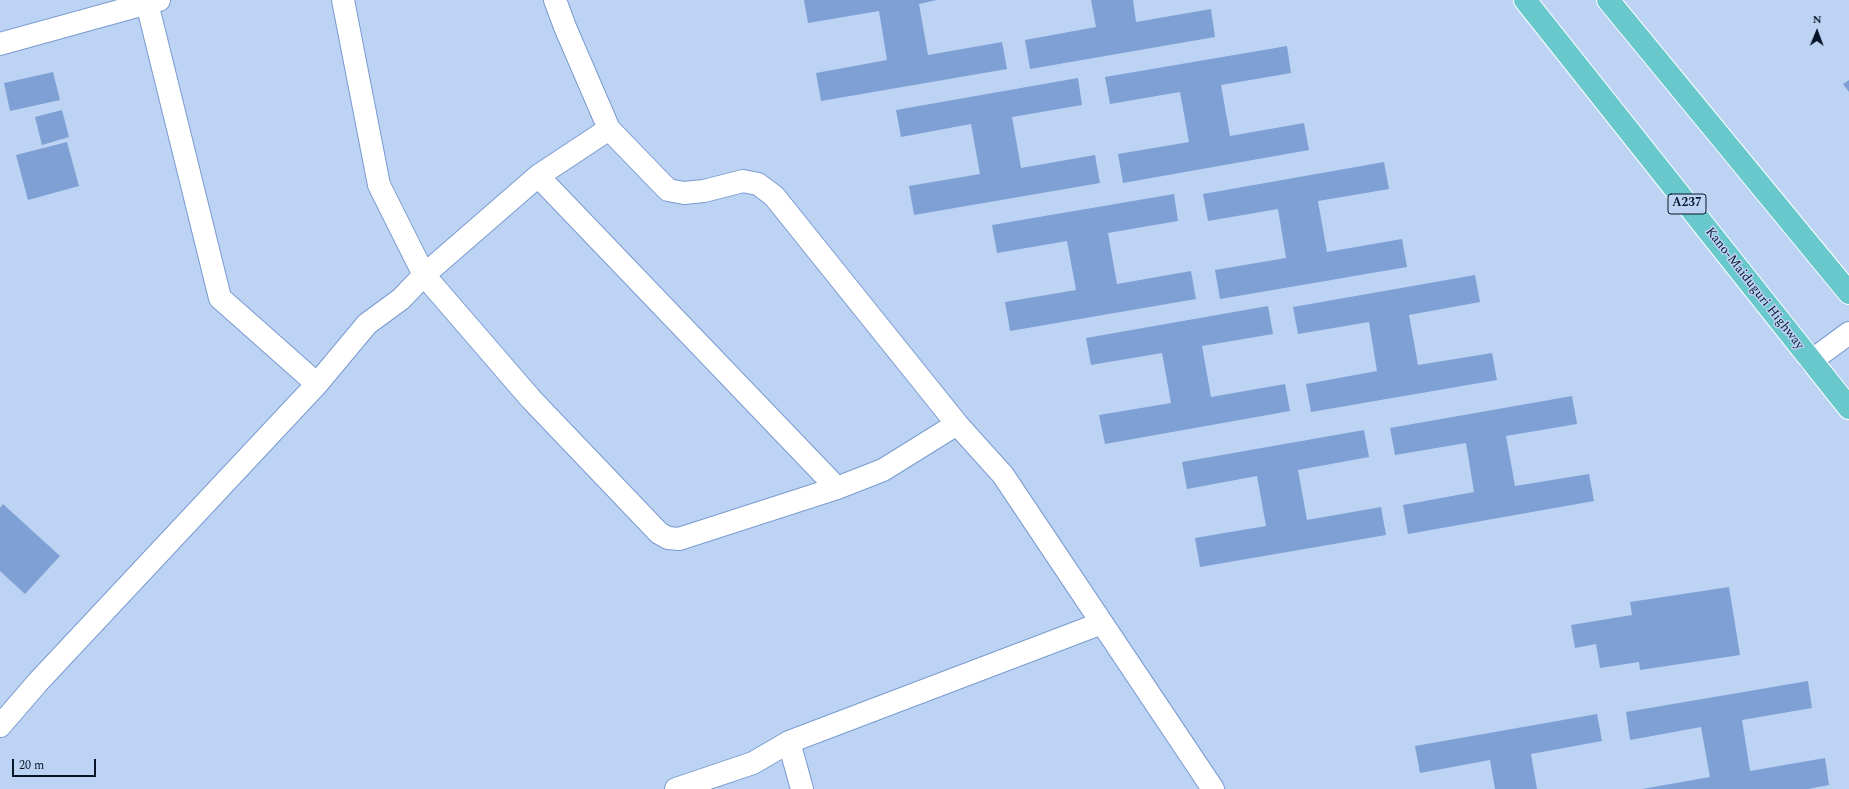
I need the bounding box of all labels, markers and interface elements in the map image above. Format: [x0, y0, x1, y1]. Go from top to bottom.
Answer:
text: N [1813, 11, 1822, 28]
north arrow [1797, 12, 1837, 52]
road number: A237 [1668, 194, 1706, 214]
street label: Kano-Maiduguri Highway [1701, 225, 1807, 353]
scale bar [14, 751, 98, 777]
text: 20 m [19, 756, 44, 775]

